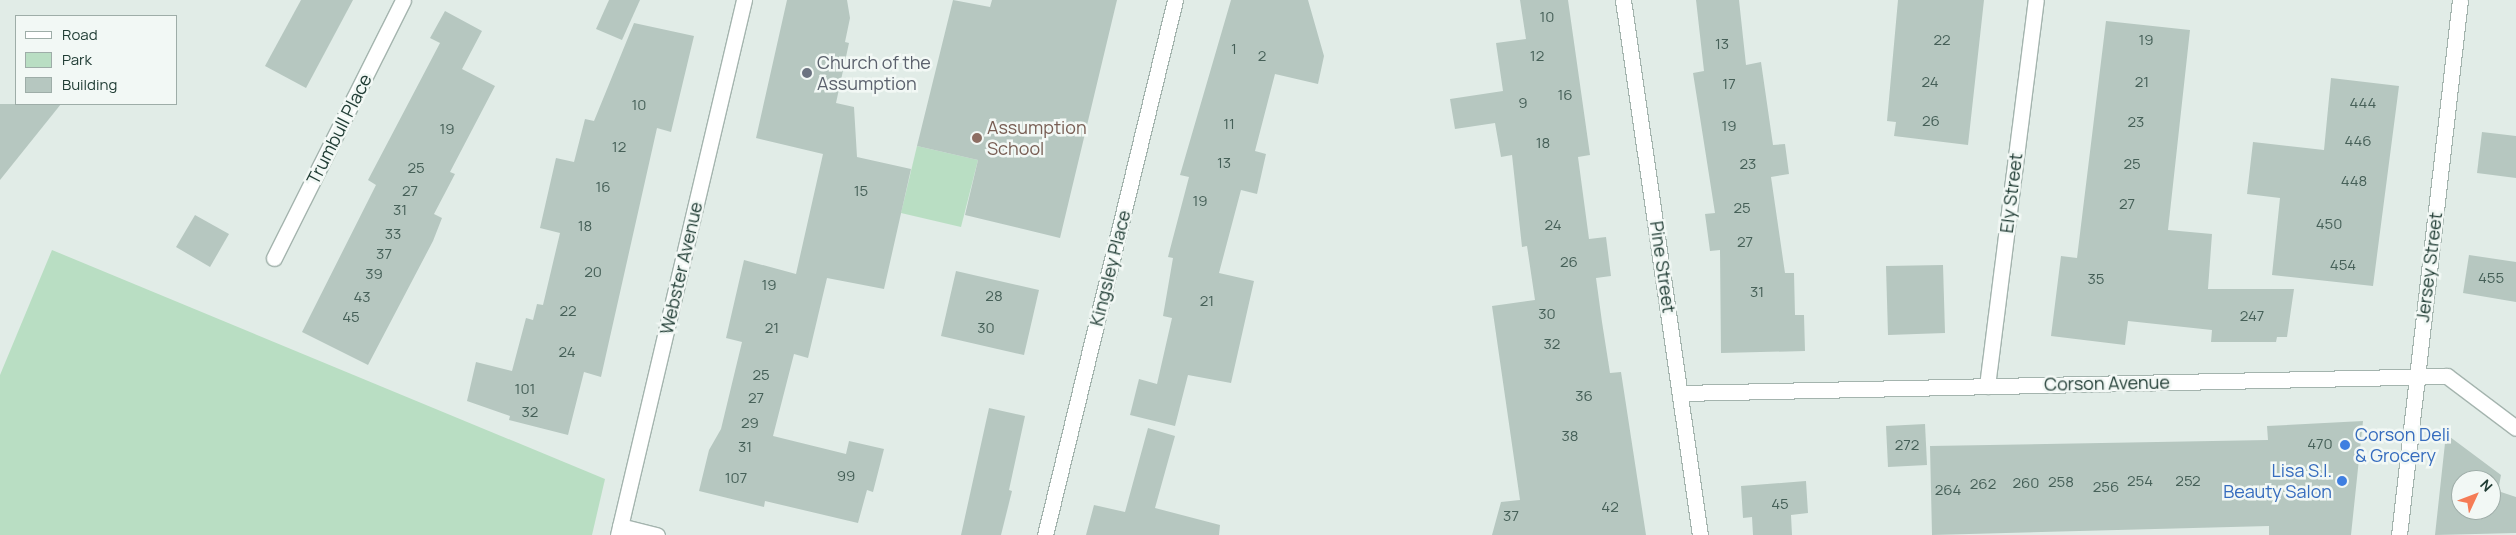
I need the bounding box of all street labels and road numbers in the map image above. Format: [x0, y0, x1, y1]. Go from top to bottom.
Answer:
street label: Trumbull Place [302, 70, 376, 188]
street label: Ely Street [1995, 152, 2027, 234]
street label: Webster Avenue [655, 200, 707, 336]
street label: Kingsley Place [1085, 208, 1135, 328]
street label: Jersey Street [2412, 211, 2446, 323]
street label: Pine Street [1646, 220, 1680, 314]
street label: Corson Avenue [2044, 371, 2170, 395]

